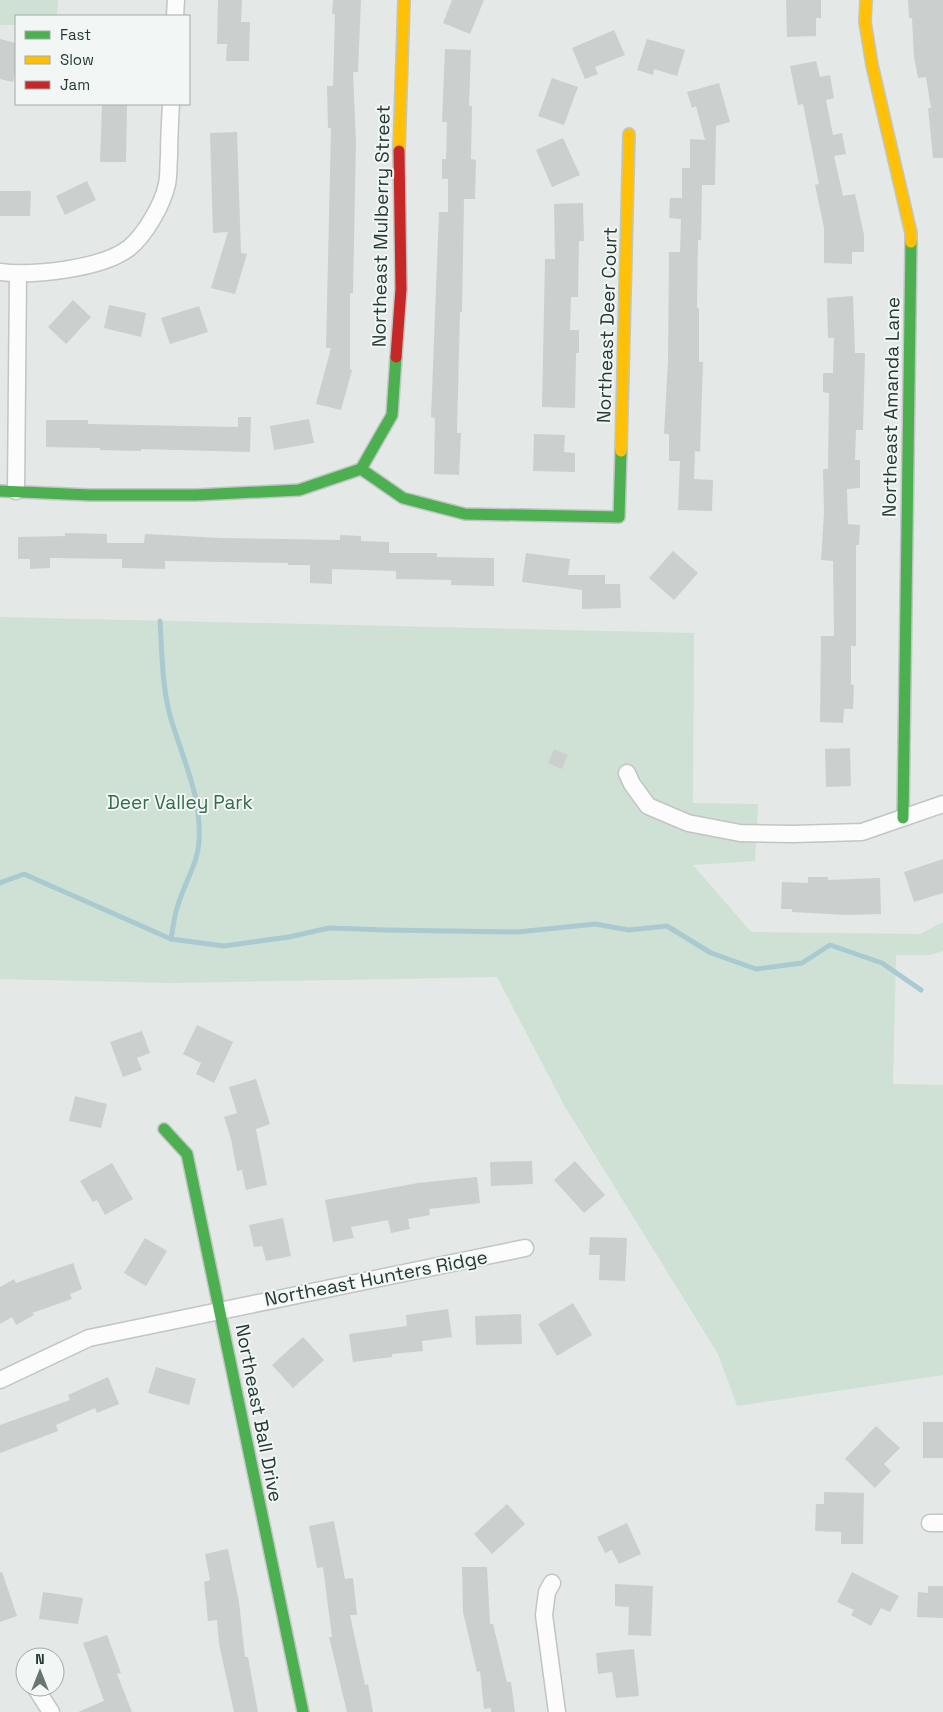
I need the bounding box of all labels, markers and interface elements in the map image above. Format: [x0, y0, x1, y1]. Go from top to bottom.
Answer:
legend [15, 15, 190, 105]
text: Fast [60, 25, 91, 44]
text: Slow [60, 50, 94, 69]
text: Jam [60, 75, 90, 94]
street label: Northeast Mulberry Street [366, 105, 396, 347]
street label: Northeast Deer Court [591, 227, 623, 423]
street label: Northeast Amanda Lane [877, 297, 905, 517]
park label: Deer Valley Park [107, 790, 253, 815]
street label: Northeast Hunters Ridge [262, 1244, 490, 1312]
street label: Northeast Ball Drive [229, 1322, 289, 1504]
north arrow [15, 1647, 65, 1697]
text: N [35, 1650, 45, 1668]

